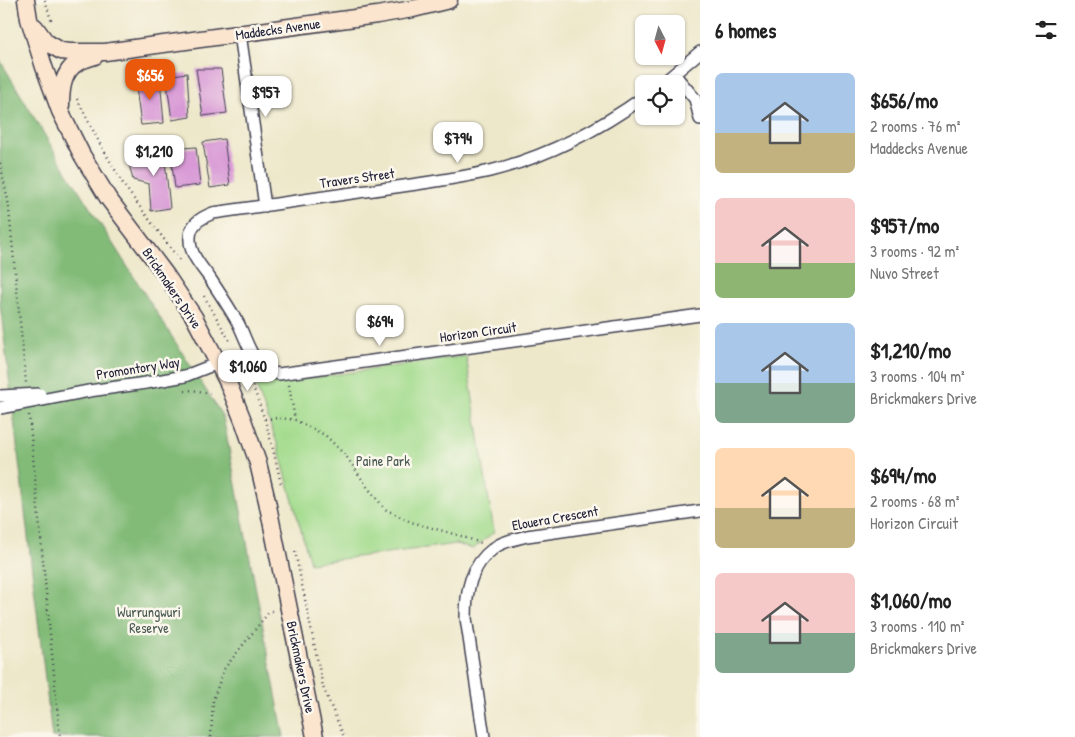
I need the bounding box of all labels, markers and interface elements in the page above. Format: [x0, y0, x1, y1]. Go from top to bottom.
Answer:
street label: Maddecks Avenue [234, 13, 322, 44]
north arrow [635, 15, 685, 65]
map controls [635, 15, 685, 125]
text: 6 homes [715, 16, 776, 45]
icon: filters [1032, 16, 1060, 44]
pin: $656 [120, 58, 180, 101]
text: $656 [136, 64, 164, 86]
button: locate [635, 75, 685, 125]
pin: $957 [236, 76, 296, 118]
text: $957 [252, 81, 280, 103]
text: $656/mo [870, 86, 938, 115]
icon: home [755, 93, 815, 153]
text: 2 rooms · 76 m² [870, 115, 960, 137]
pin: $794 [428, 121, 488, 164]
text: $794 [444, 127, 472, 149]
pin: $1,210 [113, 134, 195, 177]
text: Maddecks Avenue [870, 137, 968, 159]
text: $1,210 [135, 140, 173, 162]
street label: Travers Street [318, 163, 396, 192]
text: $957/mo [870, 211, 939, 240]
icon: home [755, 218, 815, 278]
text: 3 rooms · 92 m² [870, 240, 959, 262]
street label: Brickmakers Drive [138, 244, 207, 332]
text: Nuvo Street [870, 262, 939, 284]
pin: $694 [350, 304, 410, 347]
text: $694 [367, 310, 393, 332]
street label: Horizon Circuit [438, 317, 518, 346]
text: $1,210/mo [870, 336, 951, 365]
icon: home [755, 343, 815, 403]
pin: $1,060 [207, 350, 289, 392]
street label: Promontory Way [95, 352, 181, 384]
text: $1,060 [229, 355, 267, 377]
text: 3 rooms · 104 m² [870, 365, 965, 387]
text: Brickmakers Drive [870, 387, 977, 409]
park label: Paine Park [356, 451, 410, 470]
text: $694/mo [870, 461, 936, 490]
icon: home [755, 468, 815, 528]
text: 2 rooms · 68 m² [870, 490, 959, 512]
street label: Elouera Crescent [510, 501, 600, 534]
text: Horizon Circuit [870, 512, 958, 534]
text: $1,060/mo [870, 586, 951, 615]
icon: home [755, 593, 815, 653]
park label: Wurrungwuri Reserve [117, 602, 181, 637]
text: 3 rooms · 110 m² [870, 615, 965, 637]
street label: Brickmakers Drive [282, 619, 321, 715]
text: Brickmakers Drive [870, 637, 977, 659]

